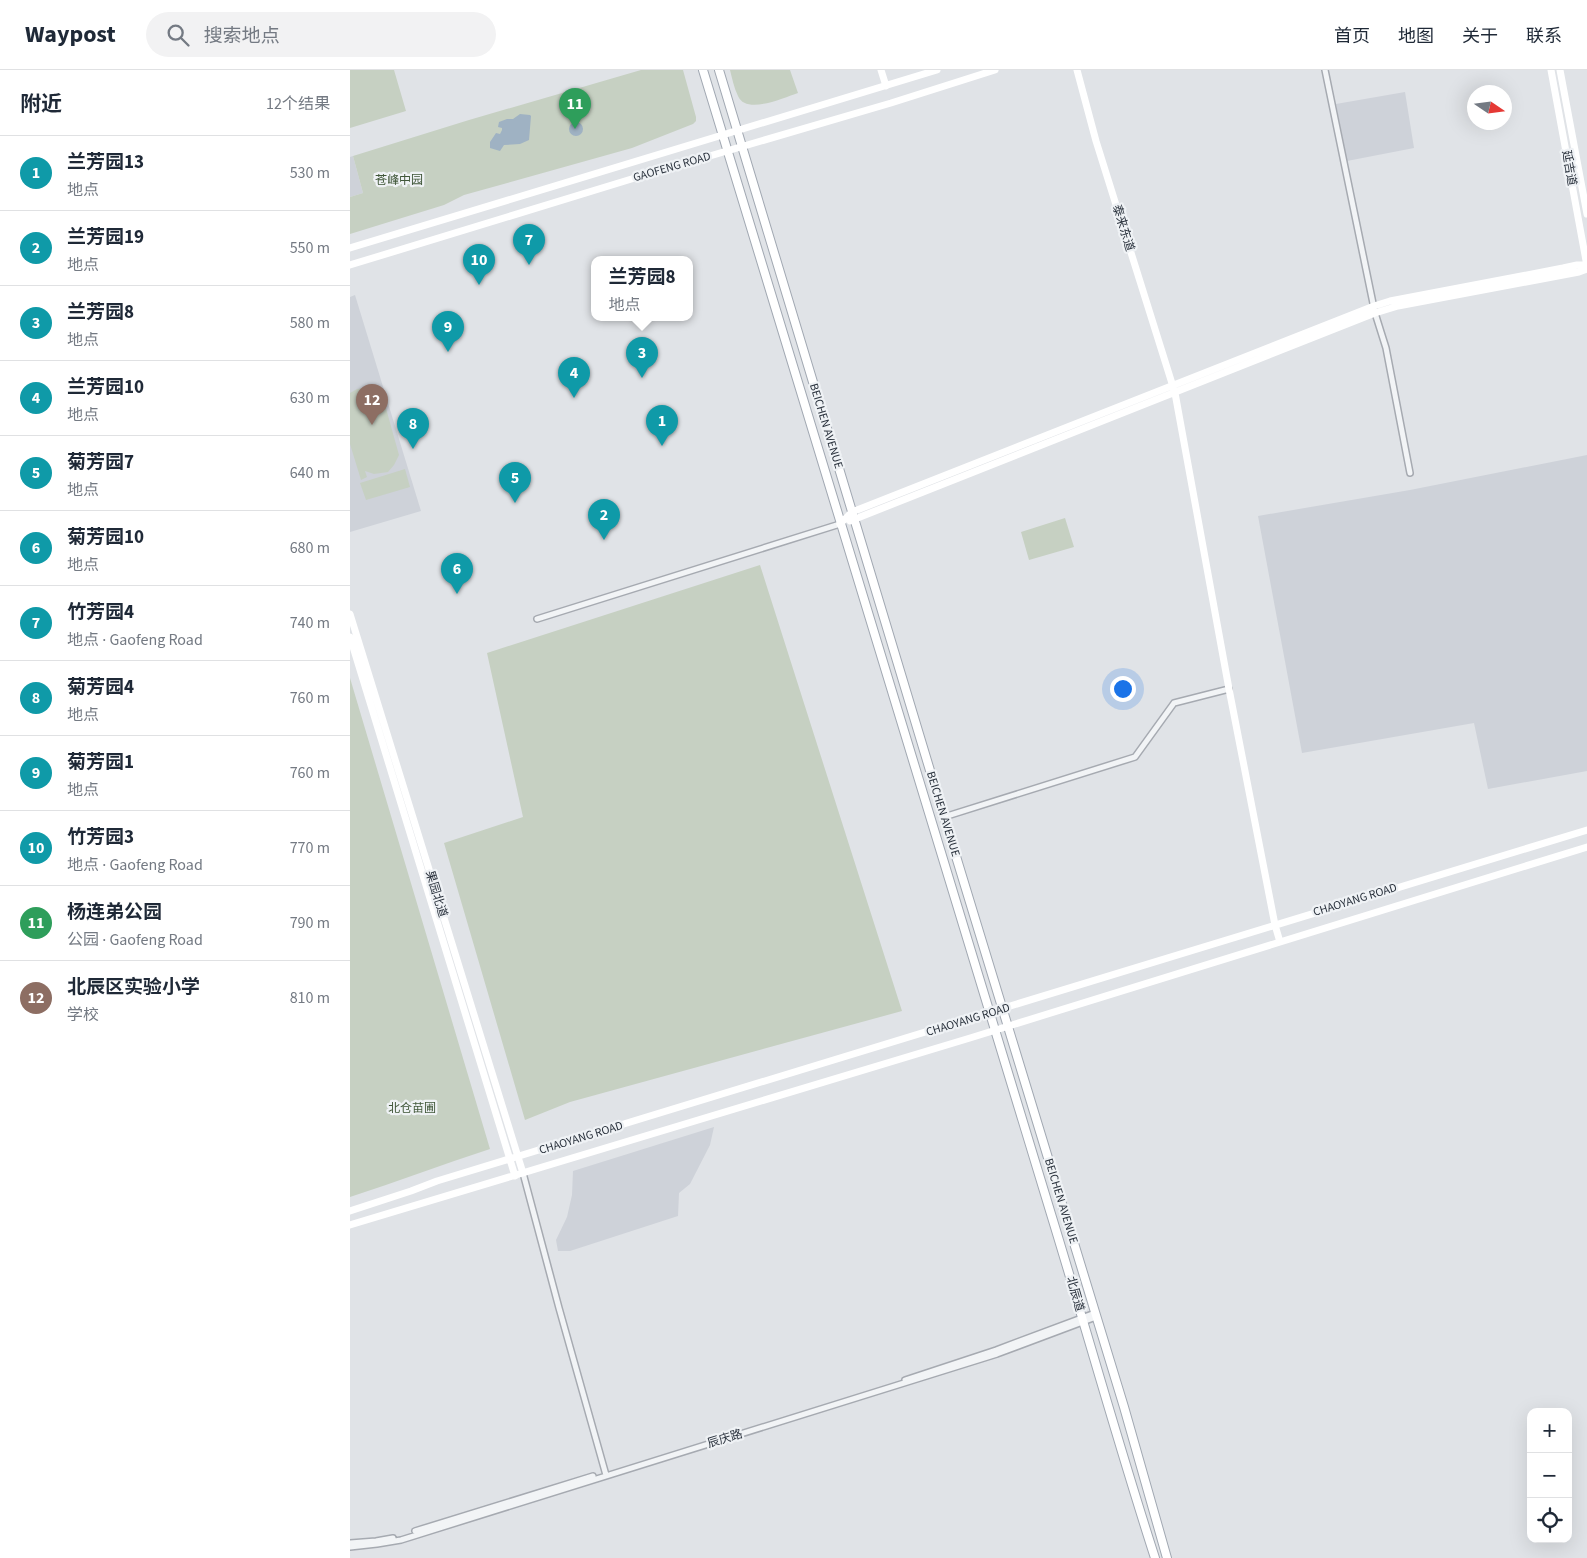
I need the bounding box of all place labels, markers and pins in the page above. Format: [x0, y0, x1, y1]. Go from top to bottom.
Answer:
pin: 11 [559, 88, 591, 129]
pin: 7 [513, 224, 545, 265]
pin: 10 [463, 244, 495, 285]
pin: 9 [432, 311, 464, 352]
pin: 3 [626, 337, 658, 378]
pin: 4 [558, 357, 590, 398]
pin: 12 [356, 384, 388, 425]
pin: 1 [646, 405, 678, 446]
pin: 8 [397, 408, 429, 449]
pin: 5 [499, 462, 531, 503]
pin: 2 [588, 499, 620, 540]
pin: 6 [441, 553, 473, 594]

